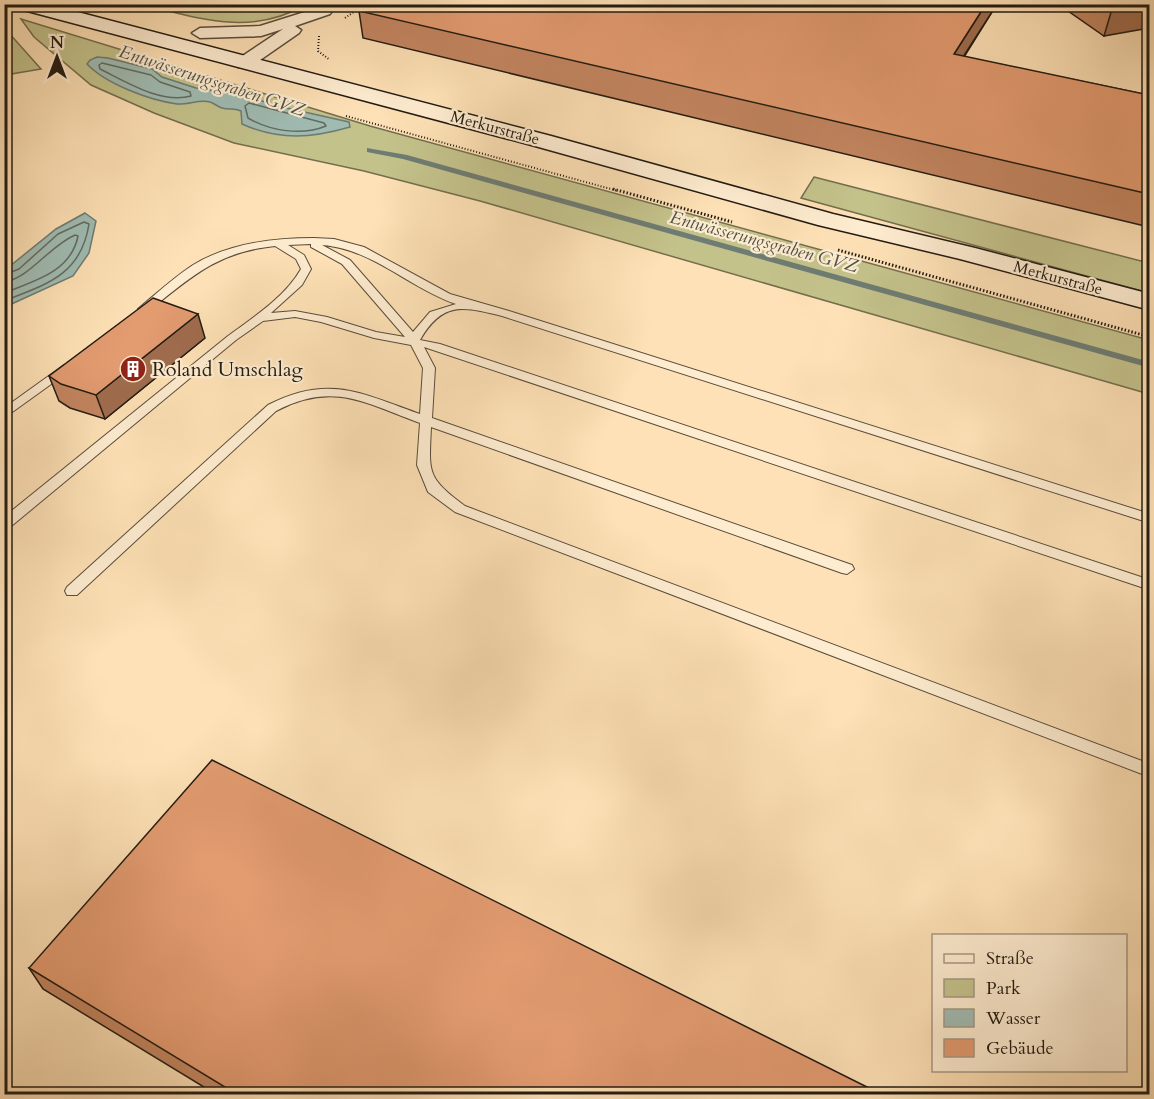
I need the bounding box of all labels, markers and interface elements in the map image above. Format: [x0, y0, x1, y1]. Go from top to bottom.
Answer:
north arrow [27, 27, 87, 87]
text: N [50, 32, 64, 54]
water label: Entwässerungsgraben GVZ [116, 39, 309, 123]
street label: Merkurstraße [448, 106, 542, 150]
water label: Entwässerungsgraben GVZ [667, 205, 862, 279]
street label: Merkurstraße [1011, 256, 1105, 300]
building icon: Roland Umschlag [118, 354, 148, 384]
place label: Roland Umschlag [152, 356, 304, 383]
legend [932, 934, 1127, 1072]
text: Straße [986, 946, 1034, 971]
text: Park [986, 976, 1021, 1001]
text: Wasser [985, 1006, 1041, 1031]
text: Gebäude [986, 1036, 1054, 1061]

